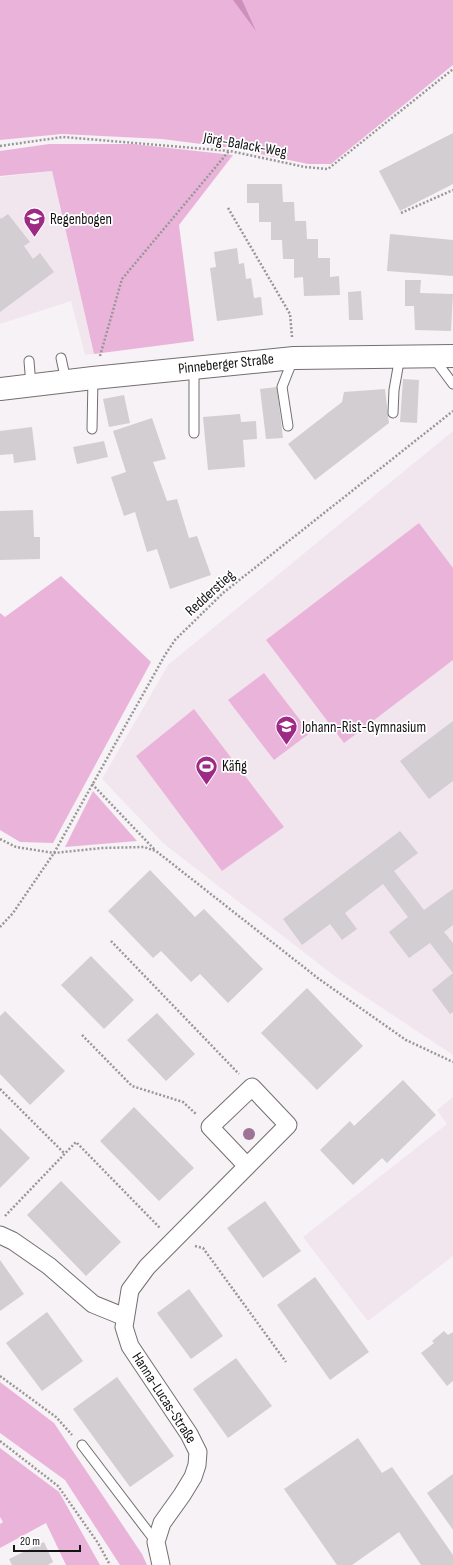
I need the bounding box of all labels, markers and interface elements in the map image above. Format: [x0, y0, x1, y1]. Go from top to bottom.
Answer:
street label: Jörg-Balack-Weg [201, 128, 288, 162]
school or university icon: Regenbogen [21, 206, 47, 239]
place label: Regenbogen [50, 210, 112, 229]
street label: Pinneberger Straße [177, 350, 275, 378]
street label: Redderstieg [181, 566, 239, 620]
school or university icon: Johann-Rist-Gymnasium [274, 714, 300, 747]
place label: Johann-Rist-Gymnasium [301, 718, 426, 737]
sports icon: Käfig [193, 753, 219, 786]
place label: Käfig [222, 757, 247, 776]
street label: Hanna-Lucas-Straße [127, 1349, 201, 1447]
scale bar [14, 1527, 80, 1553]
text: 20 m [20, 1534, 40, 1549]

